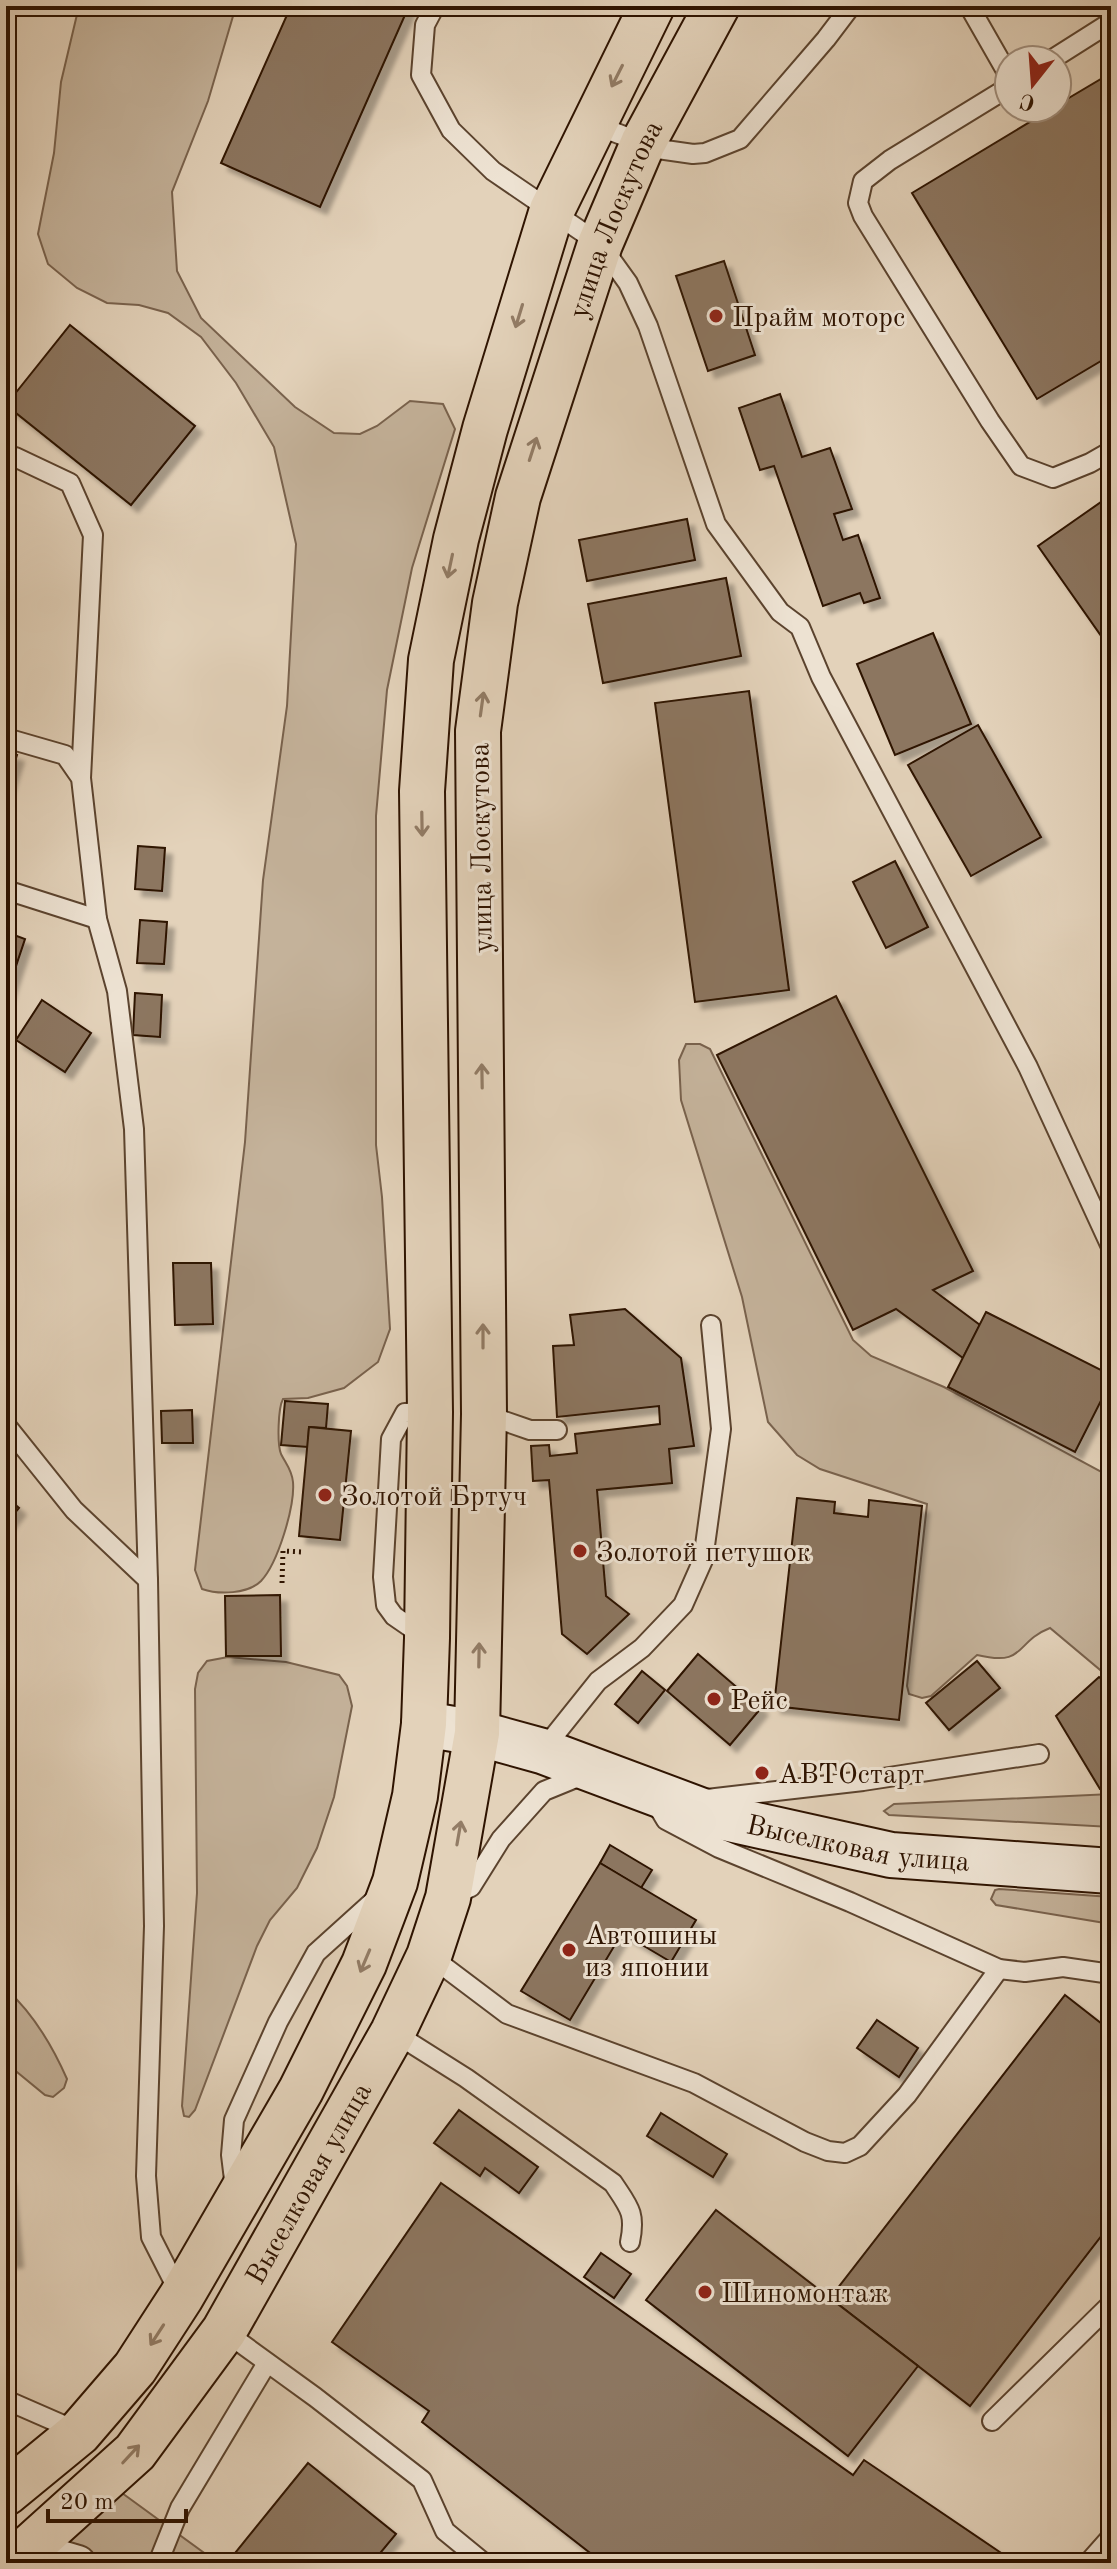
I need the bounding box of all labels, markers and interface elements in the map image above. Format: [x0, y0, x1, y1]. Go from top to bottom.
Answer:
north arrow [993, 44, 1073, 124]
one-way arrow [609, 63, 624, 87]
text: С [1018, 89, 1038, 114]
street label: улица Лоскутова [566, 117, 669, 323]
one-way arrow [511, 303, 525, 328]
place label: Прайм моторс [732, 305, 905, 333]
marker: Прайм моторс [707, 307, 725, 325]
one-way arrow [526, 437, 541, 463]
one-way arrow [442, 553, 457, 579]
one-way arrow [475, 692, 490, 717]
street label: улица Лоскутова [467, 742, 499, 953]
one-way arrow [414, 810, 430, 837]
one-way arrow [474, 1063, 490, 1090]
one-way arrow [475, 1323, 491, 1350]
place label: Золотой Бртуч [341, 1484, 527, 1512]
marker: Золотой Бртуч [316, 1486, 334, 1504]
place label: Золотой петушок [596, 1540, 811, 1568]
marker: Золотой петушок [571, 1542, 589, 1560]
one-way arrow [471, 1642, 486, 1669]
place label: Рейс [730, 1688, 788, 1716]
marker: Рейс [705, 1690, 723, 1708]
place label: АВТОстарт [778, 1762, 925, 1790]
marker: АВТОстарт [753, 1764, 771, 1782]
street label: Выселковая улица [743, 1812, 971, 1878]
one-way arrow [453, 1821, 468, 1847]
place label: Автошины из японии [585, 1923, 717, 1983]
marker: Автошины из японии [560, 1941, 578, 1959]
one-way arrow [356, 1948, 371, 1973]
street label: Выселковая улица [242, 2079, 378, 2290]
place label: Шиномонтаж [721, 2281, 889, 2309]
marker: Шиномонтаж [696, 2283, 714, 2301]
one-way arrow [148, 2323, 165, 2345]
one-way arrow [122, 2444, 140, 2464]
scale bar [48, 2473, 186, 2523]
text: 20 m [60, 2491, 114, 2515]

